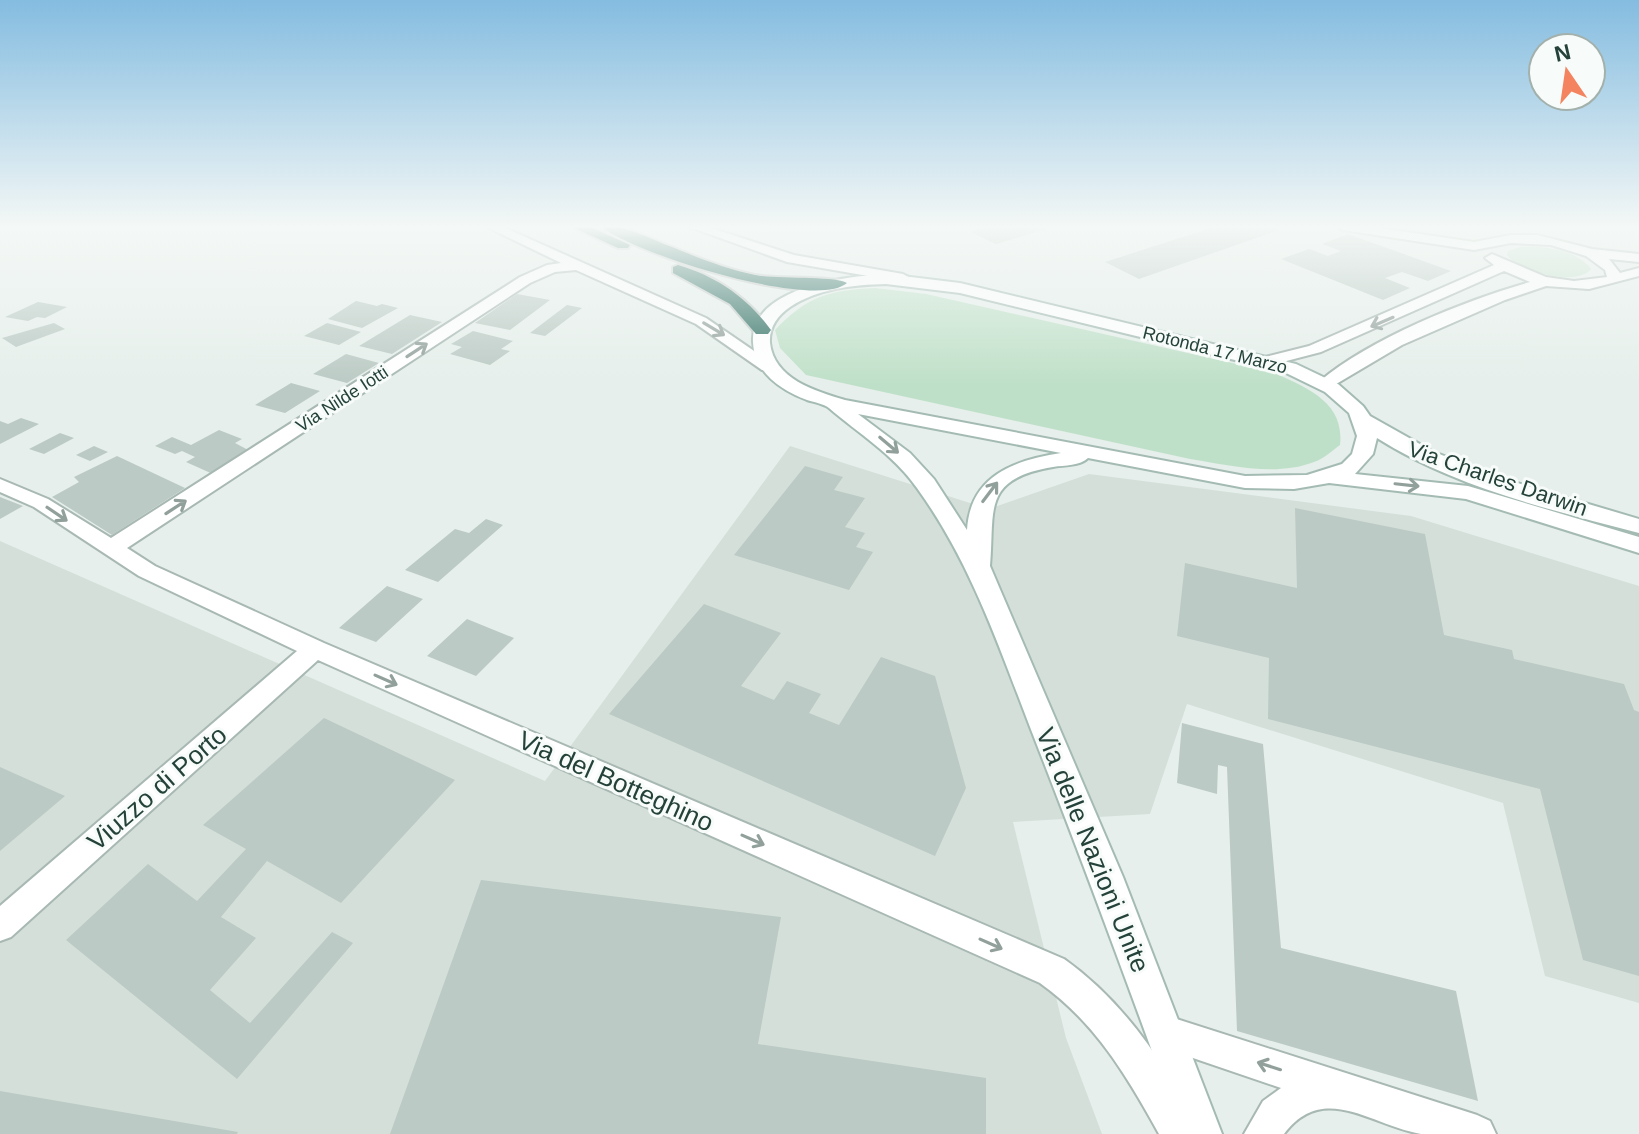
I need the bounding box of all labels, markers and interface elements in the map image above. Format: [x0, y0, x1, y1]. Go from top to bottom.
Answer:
north arrow [1527, 32, 1607, 112]
text: N [1552, 39, 1573, 67]
one-way arrow [1370, 315, 1395, 330]
one-way arrow [702, 322, 726, 337]
street label: Rotonda 17 Marzo [1141, 322, 1289, 378]
one-way arrow [405, 341, 428, 357]
street label: Via Nilde Iotti [292, 362, 392, 436]
one-way arrow [878, 436, 899, 454]
street label: Via Charles Darwin [1405, 436, 1591, 521]
one-way arrow [1393, 477, 1420, 492]
one-way arrow [982, 482, 999, 503]
one-way arrow [164, 498, 187, 514]
one-way arrow [46, 505, 68, 522]
one-way arrow [373, 674, 398, 689]
street label: Viuzzo di Porto [81, 719, 233, 857]
street label: Via delle Nazioni Unite [1030, 723, 1156, 977]
street label: Via del Botteghino [514, 724, 718, 838]
one-way arrow [741, 833, 765, 848]
one-way arrow [978, 937, 1003, 952]
one-way arrow [1257, 1057, 1282, 1072]

